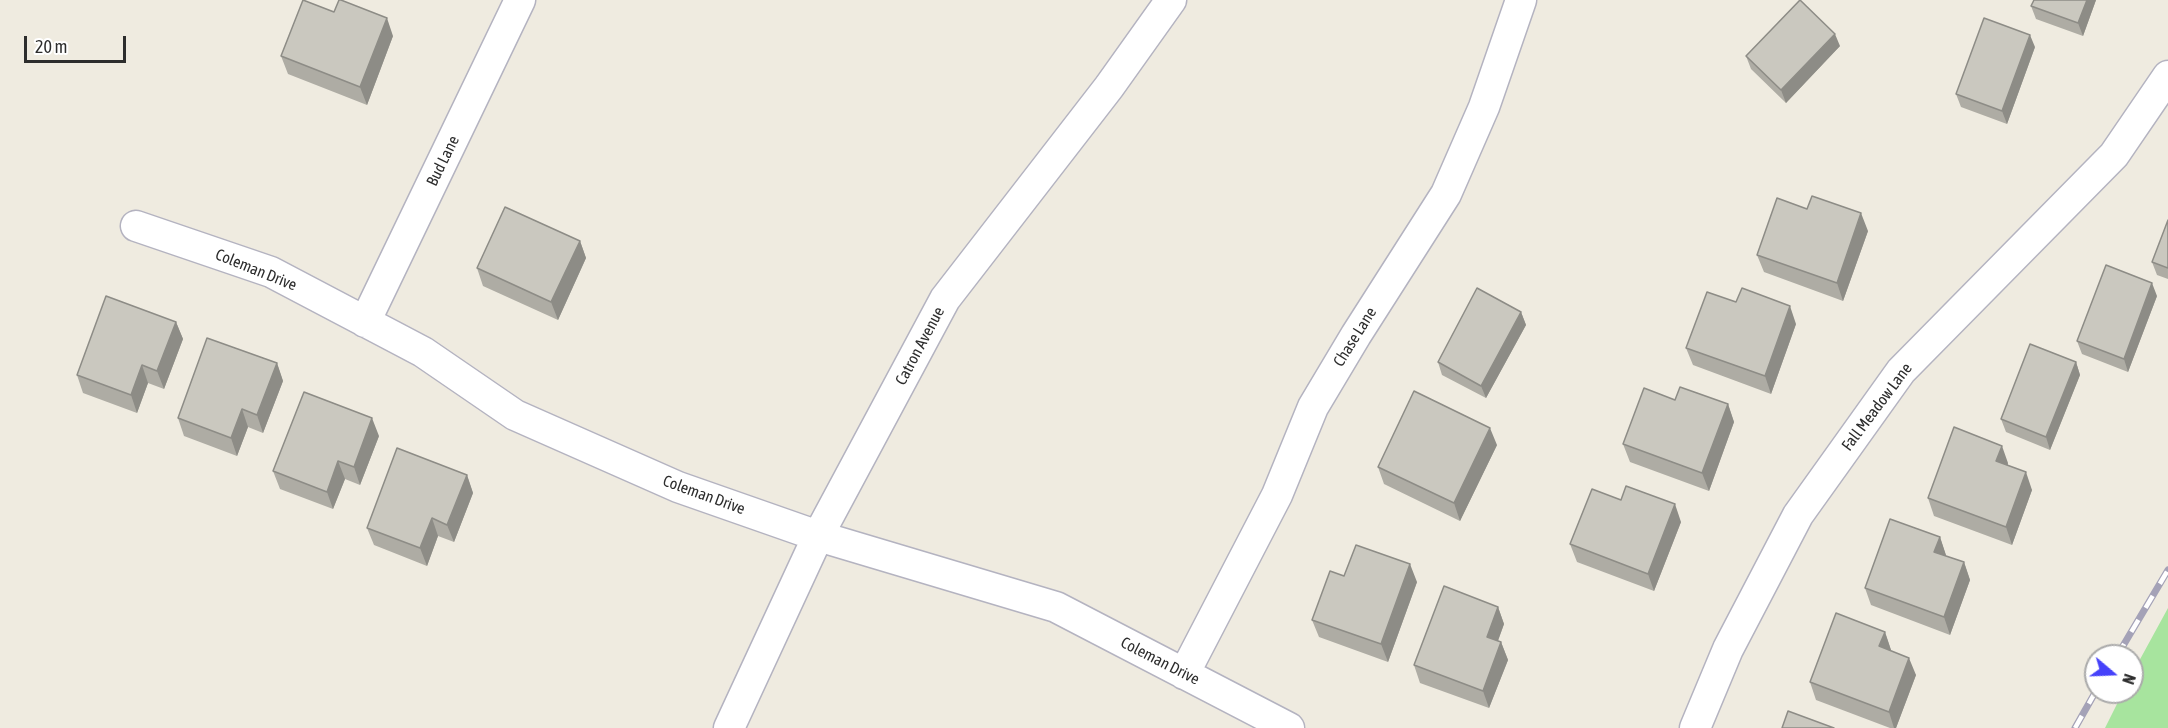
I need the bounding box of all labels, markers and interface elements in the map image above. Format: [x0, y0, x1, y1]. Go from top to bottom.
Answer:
scale bar [27, 24, 129, 62]
text: 20 m [35, 36, 67, 57]
street label: Bud Lane [423, 133, 463, 189]
street label: Coleman Drive [213, 245, 299, 295]
street label: Catron Avenue [891, 304, 949, 388]
street label: Chase Lane [1329, 304, 1381, 370]
street label: Fall Meadow Lane [1838, 359, 1916, 455]
street label: Coleman Drive [660, 471, 748, 519]
street label: Coleman Drive [1117, 633, 1203, 689]
north arrow [2084, 644, 2144, 704]
text: N [2119, 672, 2139, 687]

